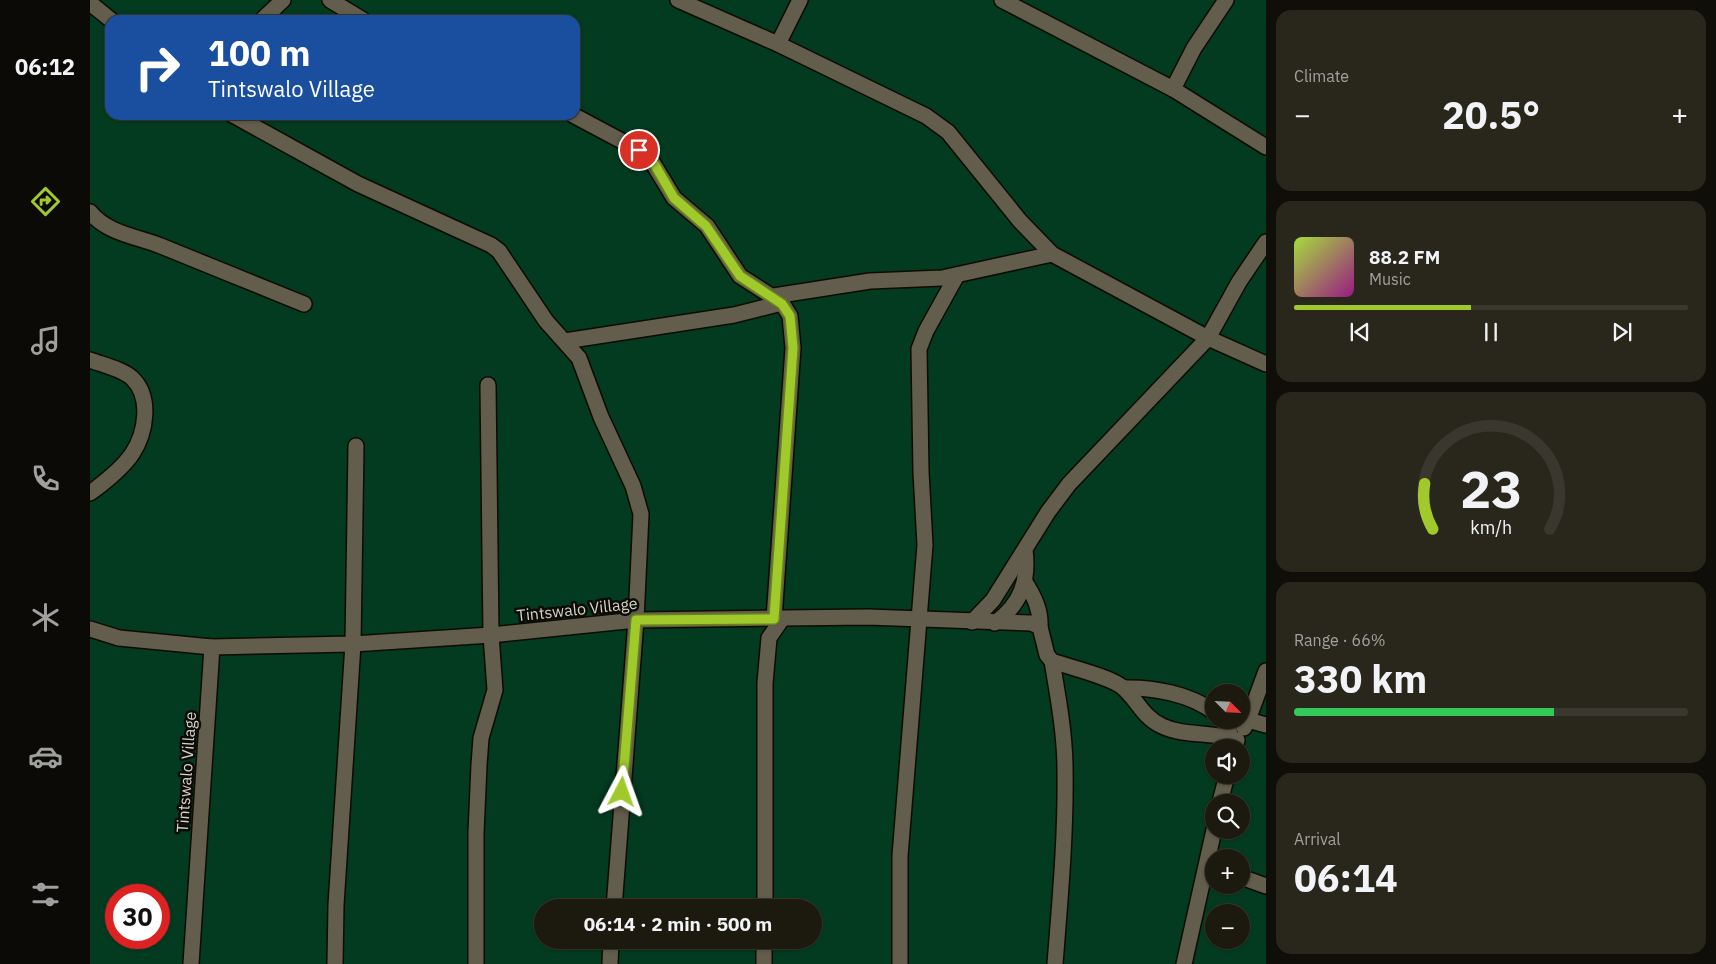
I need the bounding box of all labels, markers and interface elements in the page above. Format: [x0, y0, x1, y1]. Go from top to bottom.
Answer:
text: 100 m [208, 30, 311, 76]
icon: right [125, 35, 190, 100]
text: 06:12 [15, 52, 75, 81]
text: Climate [1294, 66, 1349, 86]
text: Tintswalo Village [208, 74, 375, 103]
text: 20.5° [1442, 90, 1540, 139]
text: − [1294, 96, 1311, 133]
text: + [1671, 96, 1688, 133]
pin [618, 129, 660, 171]
icon: arrive [625, 136, 653, 164]
icon: directions [28, 184, 63, 219]
text: 88.2 FM [1369, 245, 1440, 269]
text: Music [1369, 269, 1411, 289]
icon: previous [1346, 318, 1374, 346]
icon: pause [1477, 318, 1505, 346]
icon: next [1608, 318, 1636, 346]
icon: music [28, 323, 63, 358]
text: 23 [1460, 455, 1522, 522]
icon: phone [28, 461, 63, 496]
text: km/h [1470, 516, 1512, 539]
street label: Tintswalo Village [516, 593, 639, 625]
icon: climate [28, 600, 63, 635]
text: Range · 66% [1294, 630, 1386, 650]
text: 330 km [1294, 654, 1427, 703]
north arrow [1205, 684, 1250, 729]
map controls [1205, 684, 1250, 949]
street label: Tintswalo Village [172, 711, 200, 833]
icon: car [28, 739, 63, 774]
button: sound [1205, 739, 1250, 784]
position arrow [595, 765, 647, 817]
button: search [1205, 794, 1250, 839]
text: Arrival [1294, 829, 1341, 849]
button: + [1205, 849, 1250, 894]
text: 06:14 [1294, 853, 1398, 902]
icon: filters [28, 877, 63, 912]
speed limit sign: 30 [105, 884, 170, 949]
button: − [1205, 904, 1250, 949]
text: 06:14 · 2 min · 500 m [584, 912, 772, 936]

